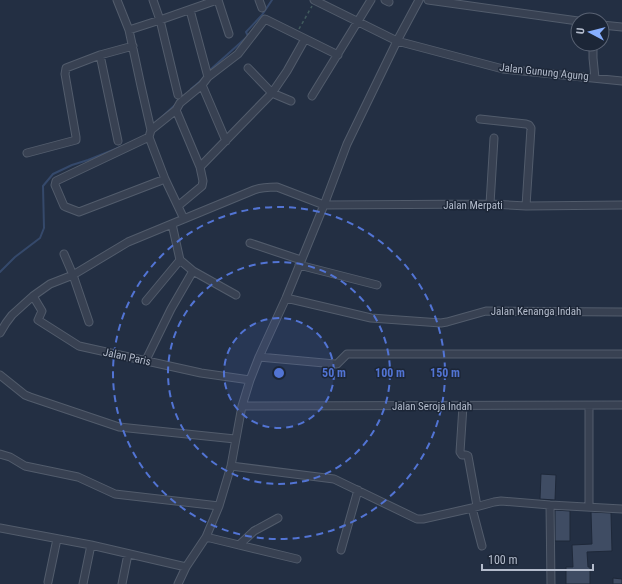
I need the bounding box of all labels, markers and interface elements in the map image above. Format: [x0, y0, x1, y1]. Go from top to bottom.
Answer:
north arrow [570, 12, 610, 52]
text: U [574, 27, 587, 35]
street label: Jalan Gunung Agung [499, 61, 589, 83]
street label: Jalan Merpati [443, 199, 503, 212]
street label: Jalan Kenanga Indah [491, 305, 581, 318]
street label: Jalan Paris [102, 346, 152, 368]
centre of rings [272, 366, 286, 380]
text: 50 m [322, 366, 346, 380]
text: 100 m [375, 366, 405, 380]
text: 150 m [430, 366, 460, 380]
street label: Jalan Seroja Indah [392, 400, 472, 413]
scale bar [482, 546, 593, 572]
text: 100 m [488, 553, 518, 567]

